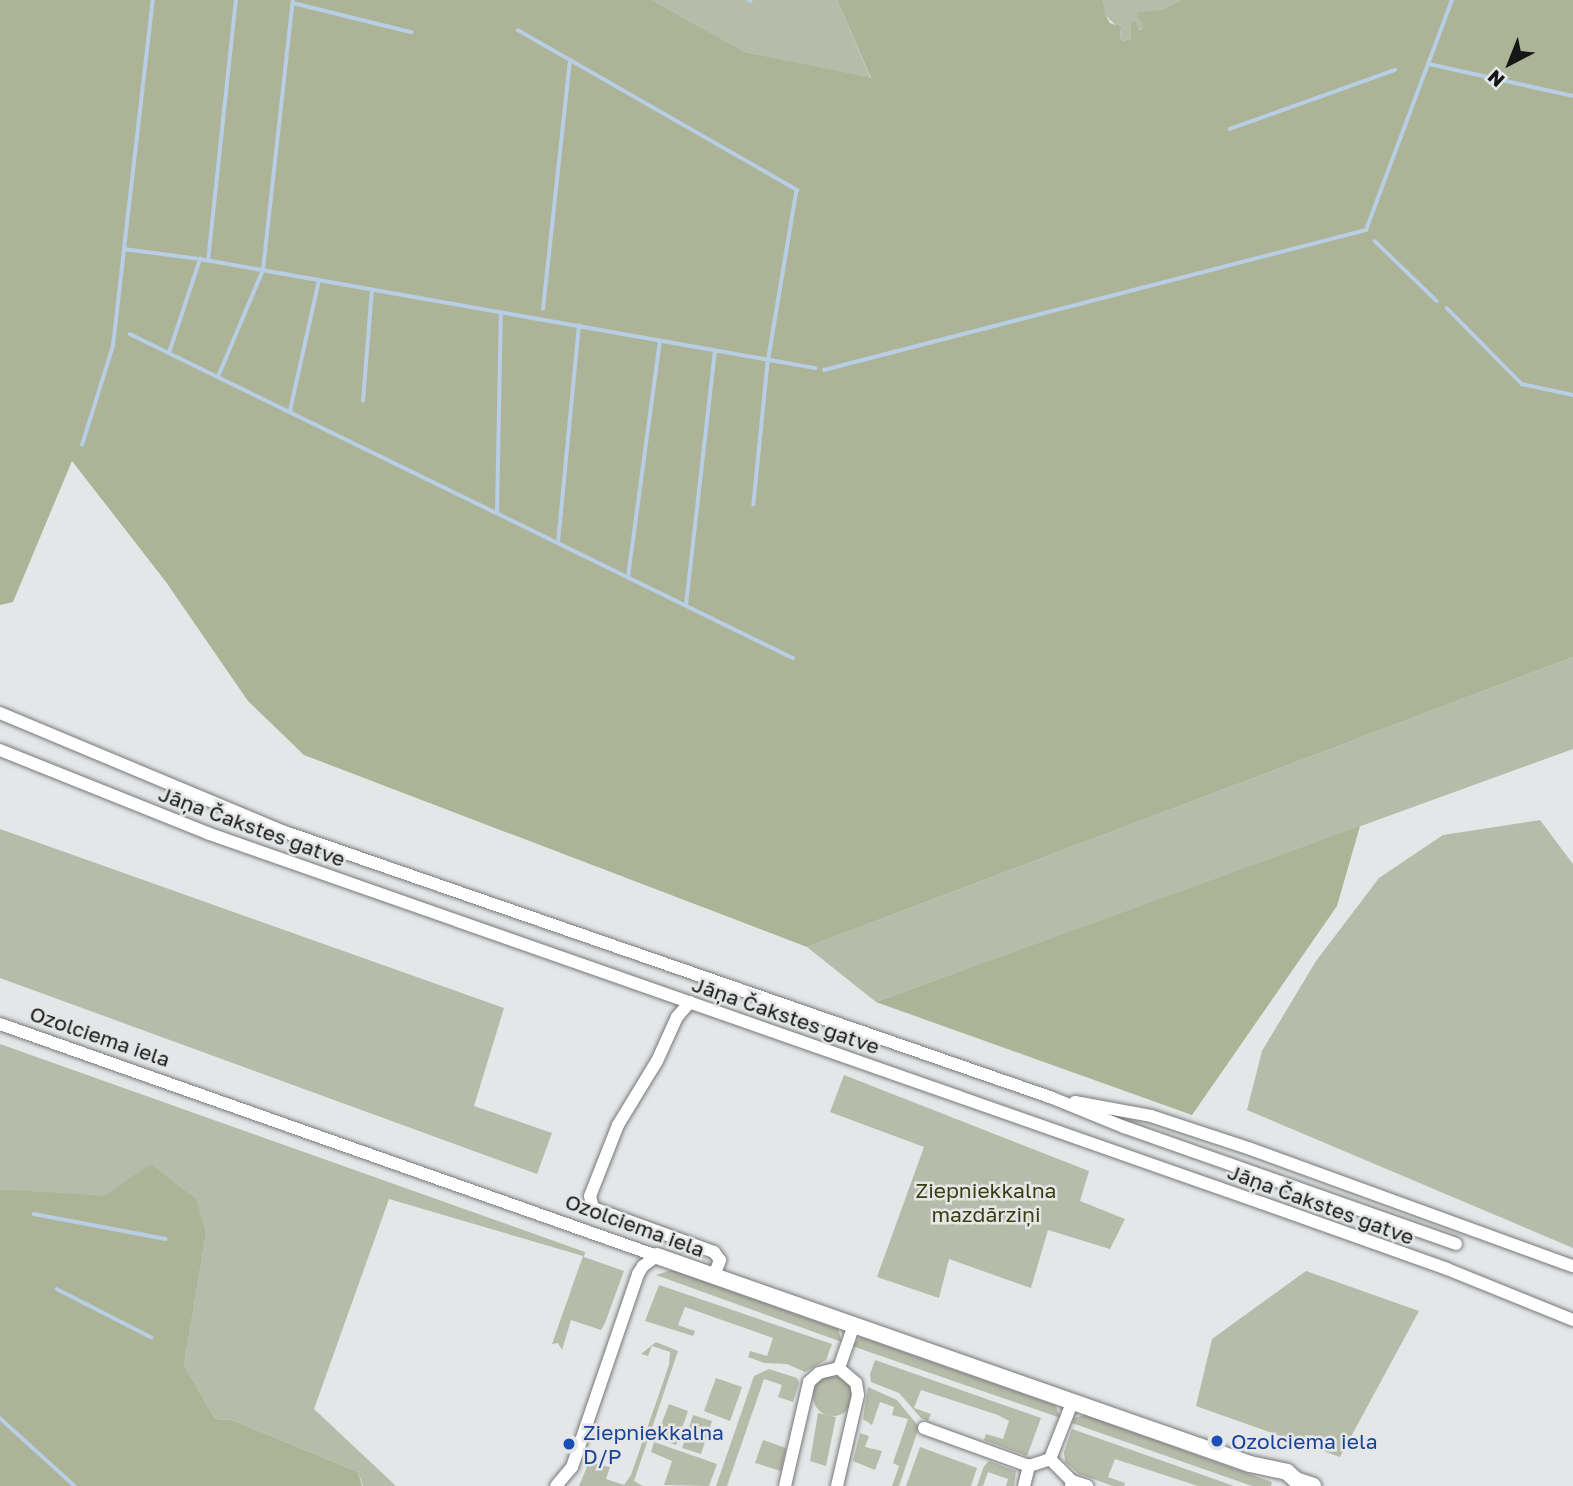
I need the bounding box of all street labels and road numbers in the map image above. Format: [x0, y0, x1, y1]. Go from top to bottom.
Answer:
street label: Jāņa Čakstes gatve [155, 781, 349, 871]
street label: Jāņa Čakstes gatve [689, 971, 883, 1059]
street label: Ozolciema iela [27, 1000, 173, 1072]
street label: Jāņa Čakstes gatve [1224, 1159, 1418, 1249]
street label: Ozolciema iela [562, 1188, 708, 1262]

